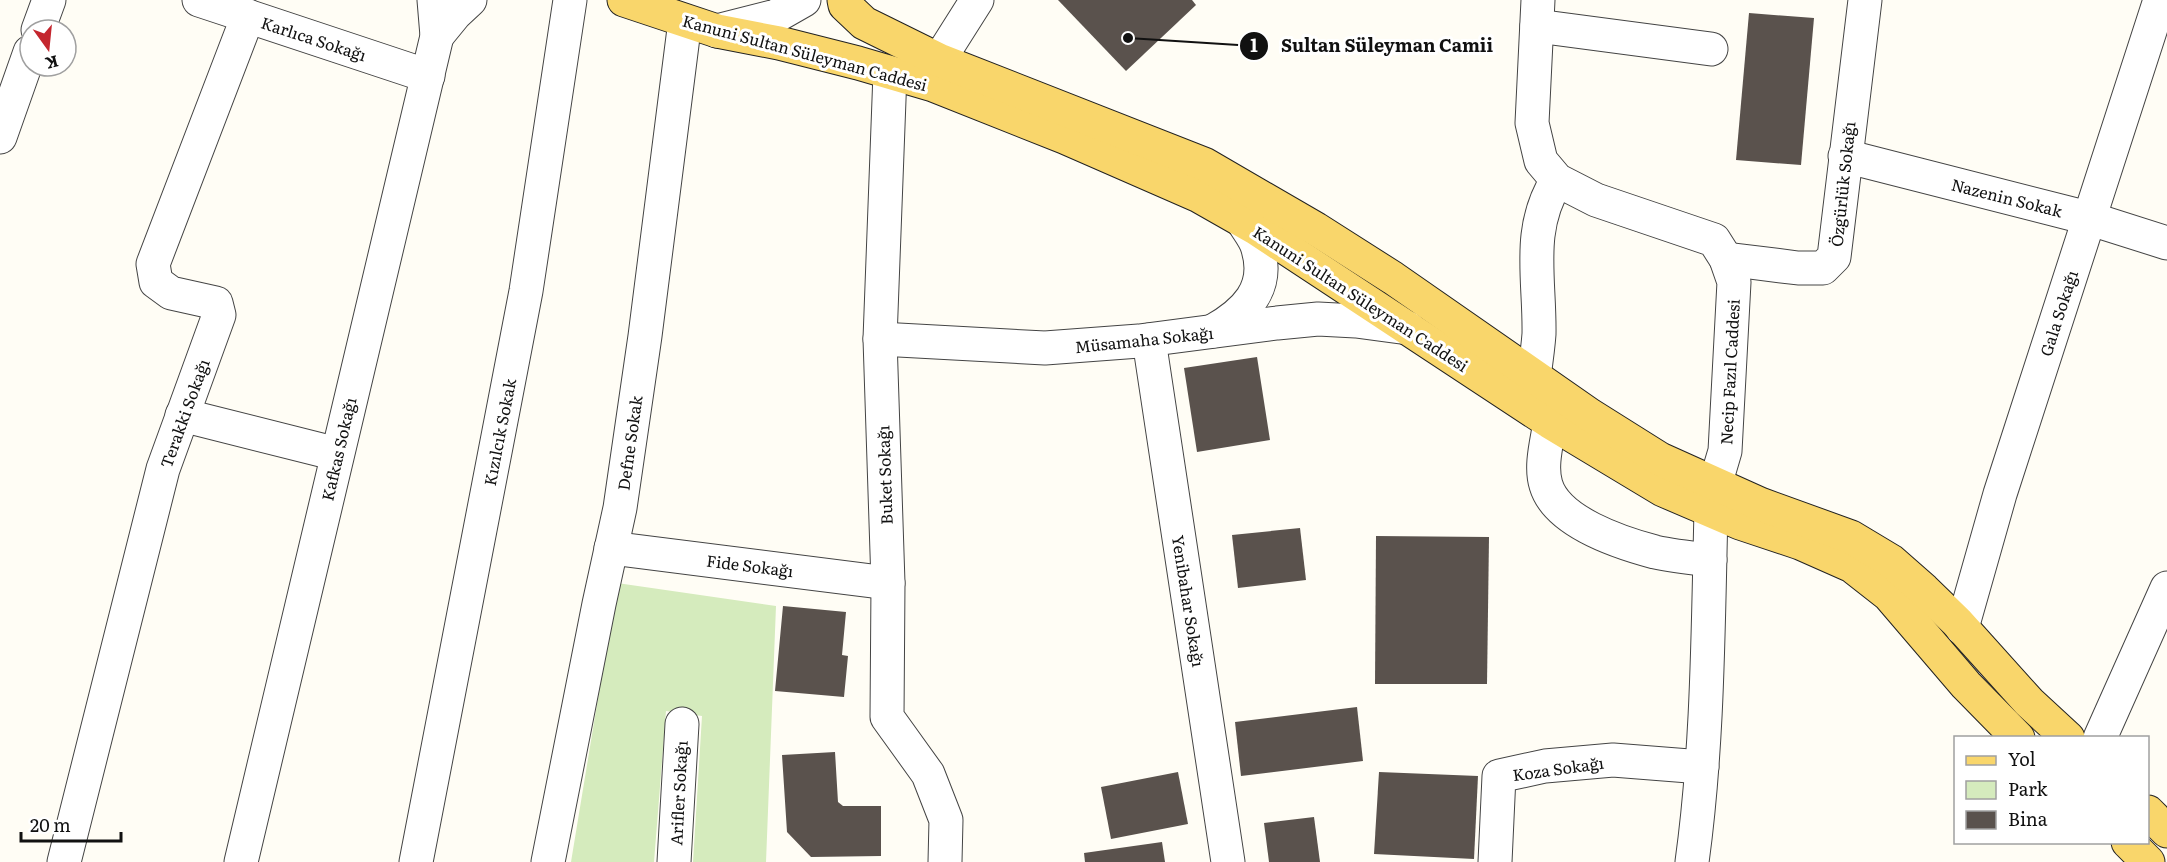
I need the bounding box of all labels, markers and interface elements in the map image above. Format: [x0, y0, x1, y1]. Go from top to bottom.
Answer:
street label: Kanuni Sultan Süleyman Caddesi [680, 8, 930, 96]
street label: Karlıca Sokağı [258, 10, 370, 66]
north arrow [18, 18, 78, 78]
callout: Sultan Süleyman Camii [1239, 28, 1505, 64]
text: 1 [1250, 31, 1258, 58]
text: Sultan Süleyman Camii [1281, 31, 1493, 58]
text: K [43, 50, 61, 77]
street label: Özgürlük Sokağı [1823, 120, 1861, 248]
street label: Nazenin Sokak [1949, 172, 2065, 222]
street label: Kanuni Sultan Süleyman Caddesi [1249, 219, 1473, 377]
street label: Gala Sokağı [2033, 267, 2083, 359]
street label: Necip Fazıl Caddesi [1713, 298, 1745, 446]
street label: Müsamaha Sokağı [1074, 320, 1214, 358]
street label: Terakki Sokağı [153, 355, 215, 471]
street label: Kızılcık Sokak [477, 376, 521, 488]
street label: Defne Sokak [610, 394, 648, 492]
street label: Kafkas Sokağı [314, 395, 362, 503]
street label: Buket Sokağı [870, 425, 898, 525]
street label: Yenibahar Sokağı [1167, 533, 1211, 669]
street label: Fide Sokağı [705, 548, 795, 582]
legend [1954, 736, 2149, 844]
street label: Arifler Sokağı [663, 740, 693, 846]
text: Yol [2008, 745, 2036, 772]
street label: Koza Sokağı [1511, 750, 1605, 786]
text: Park [2008, 775, 2049, 802]
scale bar [21, 805, 122, 843]
text: Bina [2008, 805, 2048, 832]
text: 20 m [30, 811, 71, 838]

